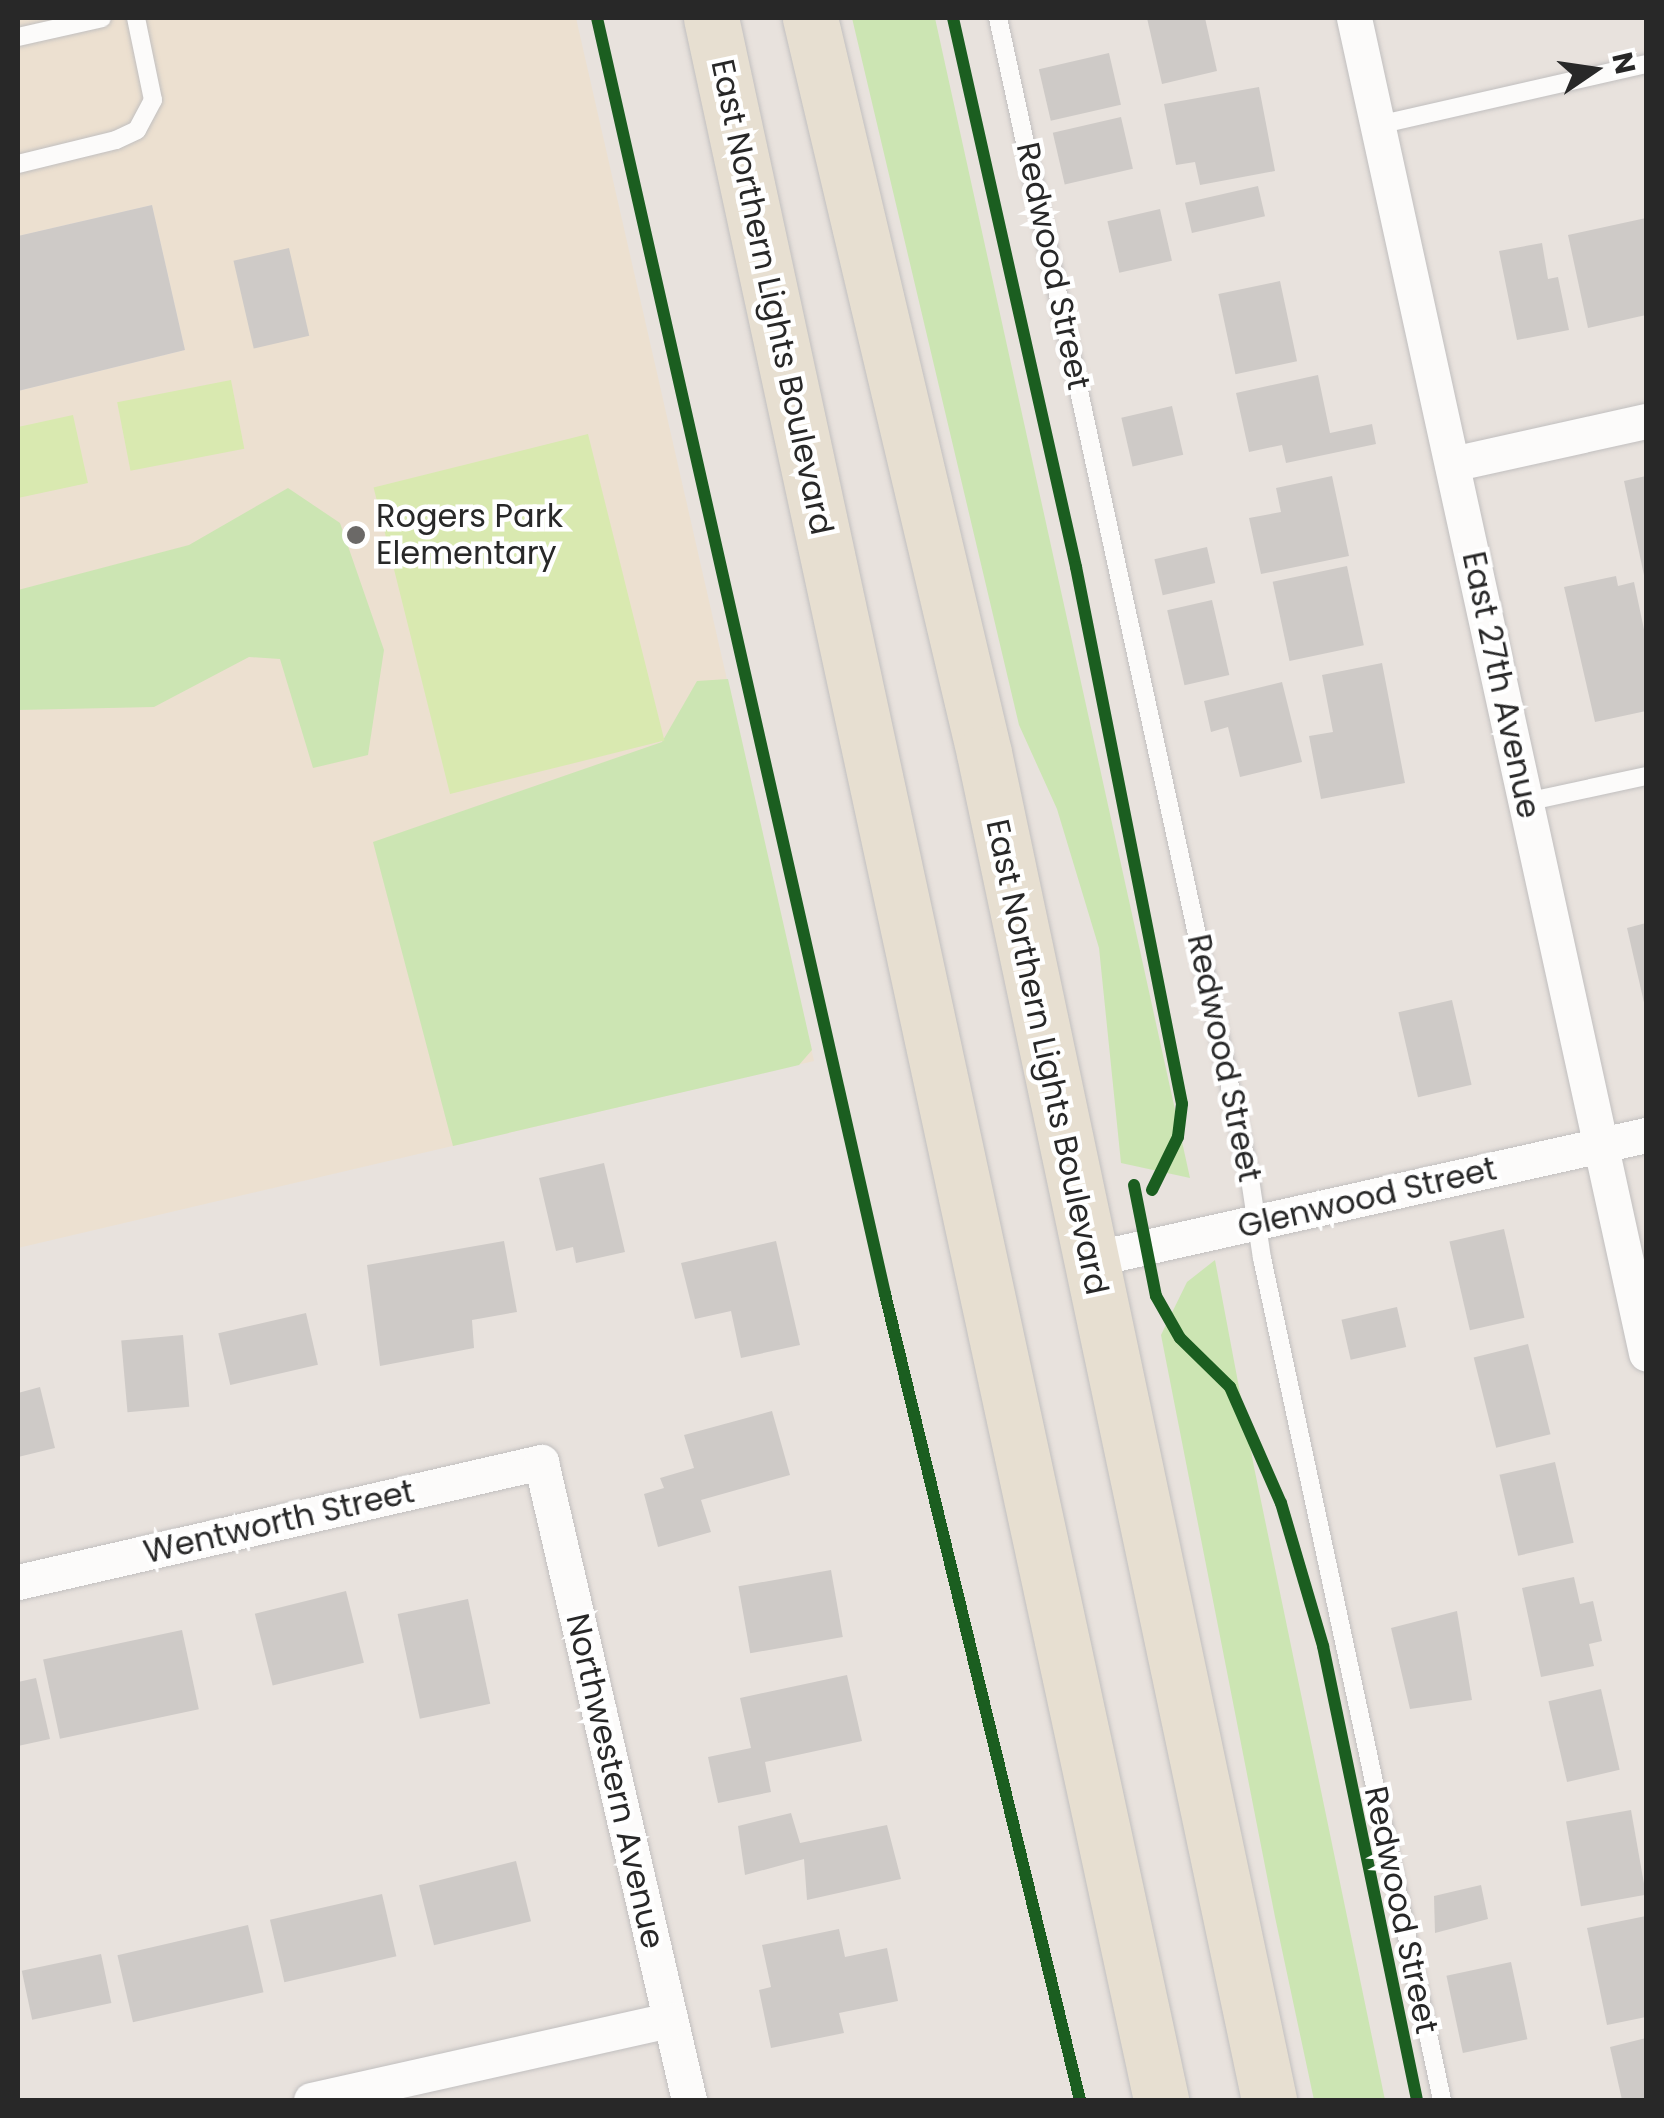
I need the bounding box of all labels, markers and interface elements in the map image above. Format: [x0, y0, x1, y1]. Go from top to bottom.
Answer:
north arrow [1544, 20, 1644, 120]
text: N [1602, 48, 1645, 78]
street label: East Northern Lights Boulevard [703, 56, 841, 538]
street label: Redwood Street [1008, 139, 1098, 393]
place label: Rogers Park Elementary [376, 498, 563, 573]
marker: Rogers Park Elementary [345, 524, 367, 546]
street label: East 27th Avenue [1454, 548, 1548, 822]
street label: East Northern Lights Boulevard [978, 816, 1116, 1298]
street label: Redwood Street [1179, 931, 1269, 1185]
street label: Glenwood Street [1234, 1150, 1500, 1246]
street label: Wentworth Street [140, 1472, 418, 1572]
street label: Northwestern Avenue [558, 1610, 672, 1952]
street label: Redwood Street [1356, 1783, 1446, 2037]

